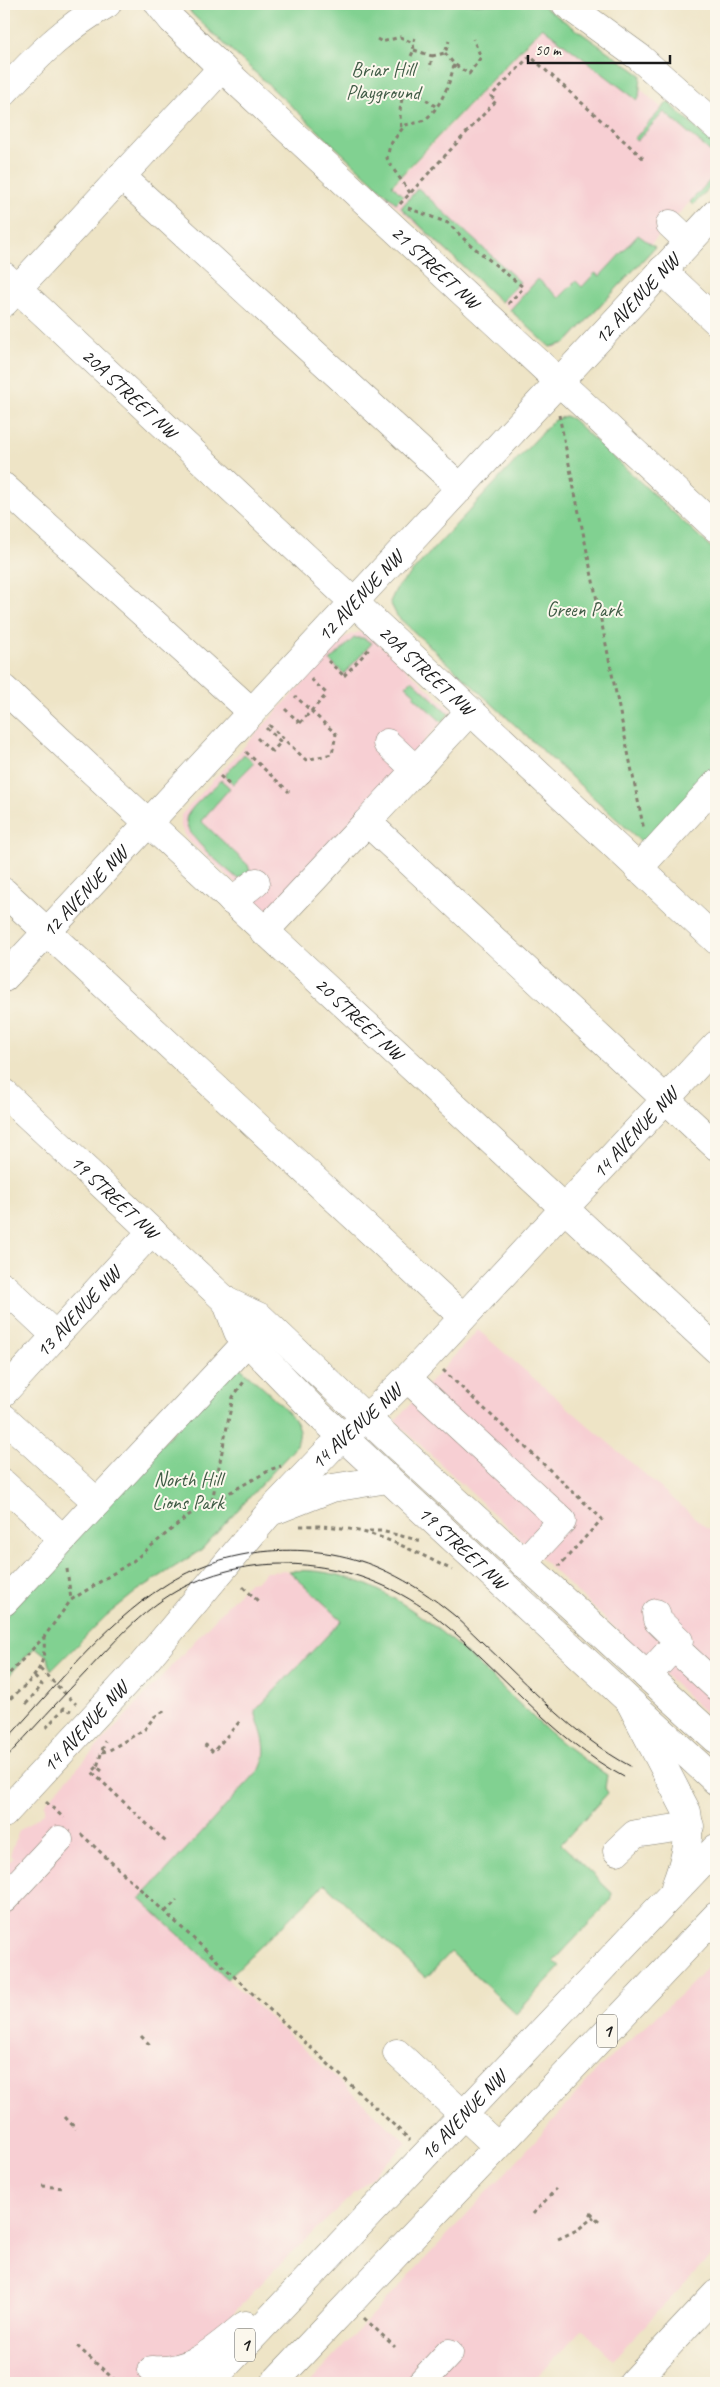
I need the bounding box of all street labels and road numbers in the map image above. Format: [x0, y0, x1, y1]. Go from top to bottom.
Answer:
street label: 21 STREET NW [386, 220, 487, 316]
street label: 12 AVENUE NW [588, 246, 687, 349]
street label: 20A STREET NW [77, 343, 185, 446]
street label: 12 AVENUE NW [312, 543, 410, 646]
street label: 20A STREET NW [374, 620, 482, 723]
street label: 12 AVENUE NW [36, 839, 135, 942]
street label: 20 STREET NW [310, 971, 411, 1068]
street label: 14 AVENUE NW [587, 1080, 685, 1183]
street label: 19 STREET NW [66, 1150, 166, 1246]
street label: 13 AVENUE NW [30, 1259, 128, 1362]
street label: 14 AVENUE NW [305, 1376, 409, 1474]
street label: 19 STREET NW [413, 1501, 515, 1597]
street label: 14 AVENUE NW [37, 1674, 135, 1777]
road number: 1 [597, 2014, 617, 2048]
street label: 16 AVENUE NW [414, 2062, 514, 2165]
road number: 1 [235, 2328, 255, 2362]

